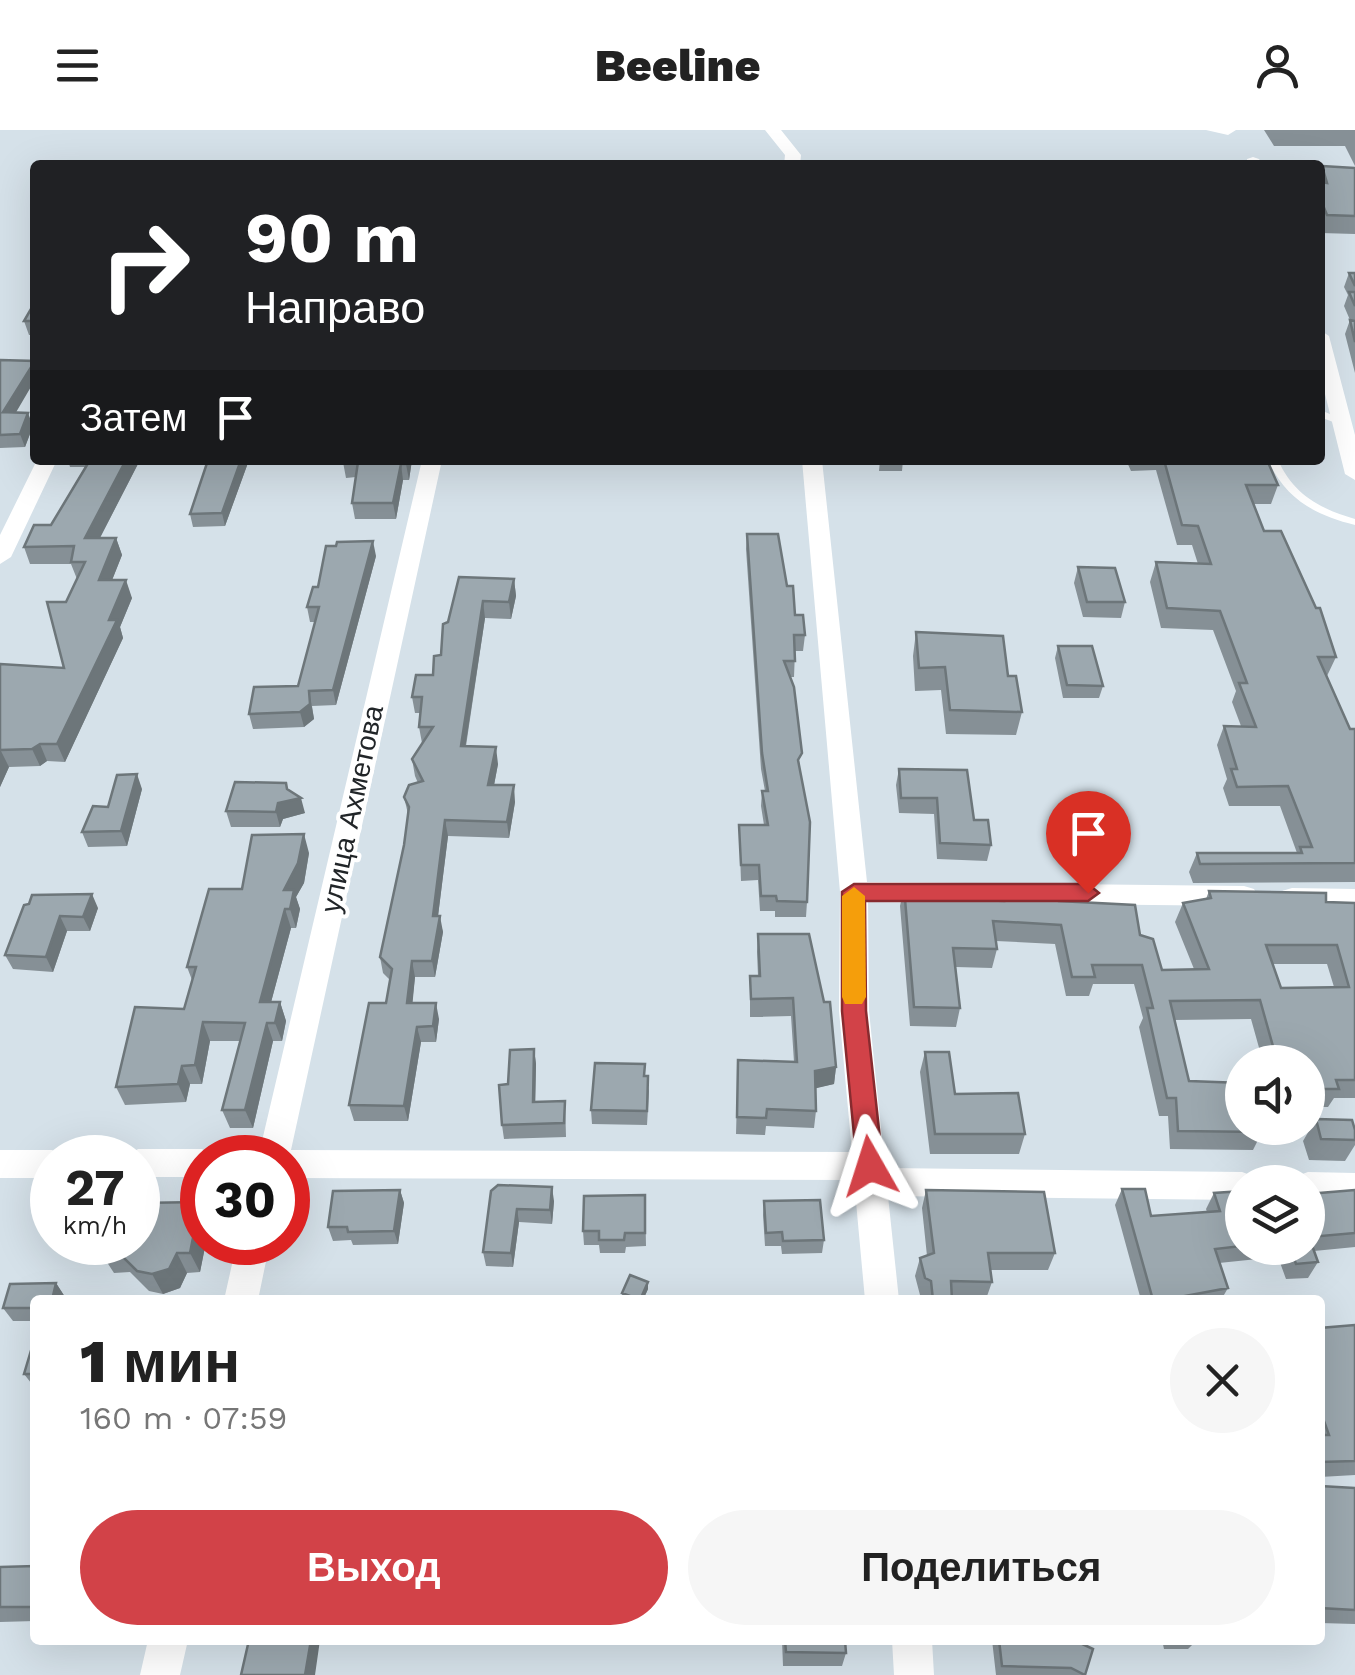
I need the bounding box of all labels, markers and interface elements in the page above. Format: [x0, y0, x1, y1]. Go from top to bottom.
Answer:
icon: menu [50, 38, 105, 93]
icon: person [1250, 38, 1305, 93]
text: Beeline [595, 39, 760, 92]
text: 90 m [245, 197, 419, 279]
icon: right [80, 200, 210, 330]
text: Направо [245, 281, 425, 334]
icon: arrive [208, 390, 263, 445]
text: Затем [80, 396, 188, 440]
street label: улица Ахметова [314, 702, 390, 916]
pin [1046, 791, 1131, 894]
icon: arrive [1061, 806, 1116, 861]
map controls [1225, 1045, 1325, 1265]
button: sound [1225, 1045, 1325, 1145]
position arrow [818, 1114, 922, 1218]
speed limit sign: 30 [180, 1135, 310, 1265]
text: 27 [65, 1158, 125, 1217]
button: layers [1225, 1165, 1325, 1265]
text: km/h [63, 1211, 127, 1240]
text: 1 мин [80, 1326, 240, 1397]
button: close [1170, 1328, 1275, 1433]
text: 160 m · 07:59 [80, 1399, 287, 1437]
button: Выход [80, 1510, 668, 1625]
button: Поделиться [688, 1510, 1275, 1625]

